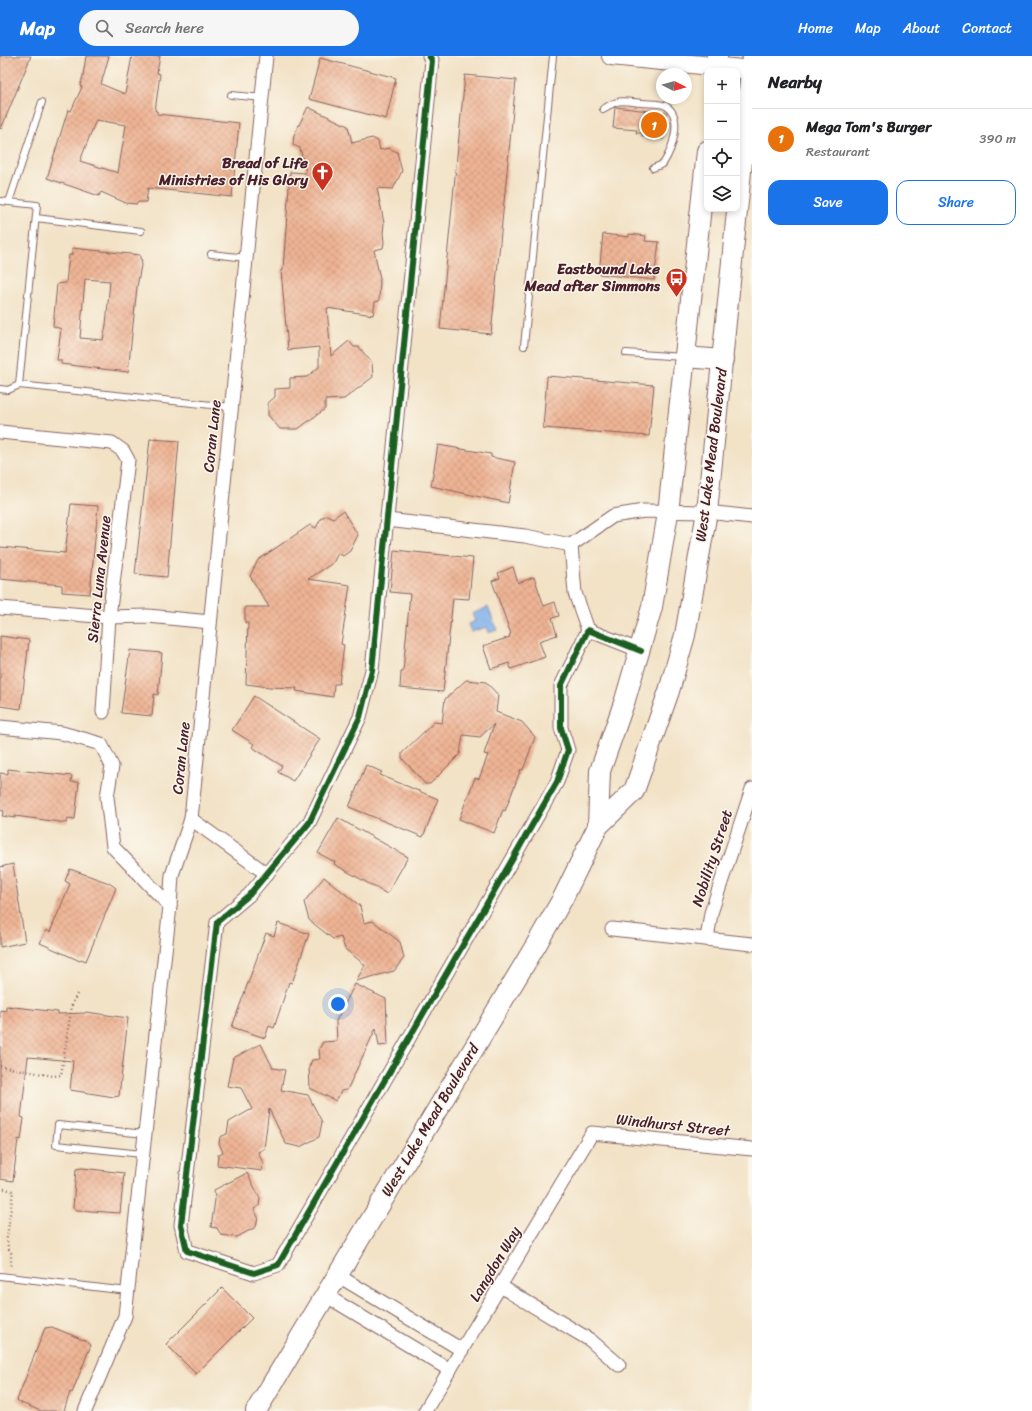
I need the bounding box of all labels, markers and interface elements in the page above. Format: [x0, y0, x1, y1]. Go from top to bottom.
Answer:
search box [79, 10, 359, 46]
text: Map [20, 12, 55, 45]
text: Search here [125, 15, 204, 41]
text: Home [798, 16, 833, 41]
text: Map [855, 16, 881, 41]
text: About [903, 16, 940, 41]
text: Contact [962, 16, 1012, 41]
icon: search [93, 17, 115, 39]
text: Nearby [768, 67, 822, 97]
north arrow [656, 68, 692, 104]
map controls [704, 68, 740, 212]
button: + [704, 68, 740, 104]
button: − [704, 104, 740, 140]
pin: 1 [641, 110, 667, 140]
text: Mega Tom's Burger [806, 114, 931, 140]
text: 1 [778, 127, 784, 150]
text: 390 m [979, 127, 1016, 150]
button: locate [704, 140, 740, 176]
text: Restaurant [806, 140, 870, 163]
place label: Bread of Life Ministries of His Glory [158, 150, 309, 193]
church icon: Bread of Life Ministries of His Glory [310, 159, 336, 192]
button: layers [704, 176, 740, 212]
button: Save [768, 180, 888, 225]
button: Share [896, 180, 1016, 225]
place label: Eastbound Lake Mead after Simmons [524, 256, 661, 299]
bus stop icon: Eastbound Lake Mead after Simmons [663, 265, 689, 298]
street label: West Lake Mead Boulevard [687, 366, 735, 543]
street label: Coran Lane [195, 398, 229, 474]
street label: Sierra Luna Avenue [79, 514, 119, 644]
street label: Coran Lane [164, 720, 198, 796]
street label: Nobility Street [684, 806, 740, 910]
your location [328, 994, 348, 1014]
street label: West Lake Mead Boulevard [374, 1037, 487, 1202]
street label: Windhurst Street [615, 1106, 732, 1144]
street label: Langdon Way [462, 1221, 528, 1307]

